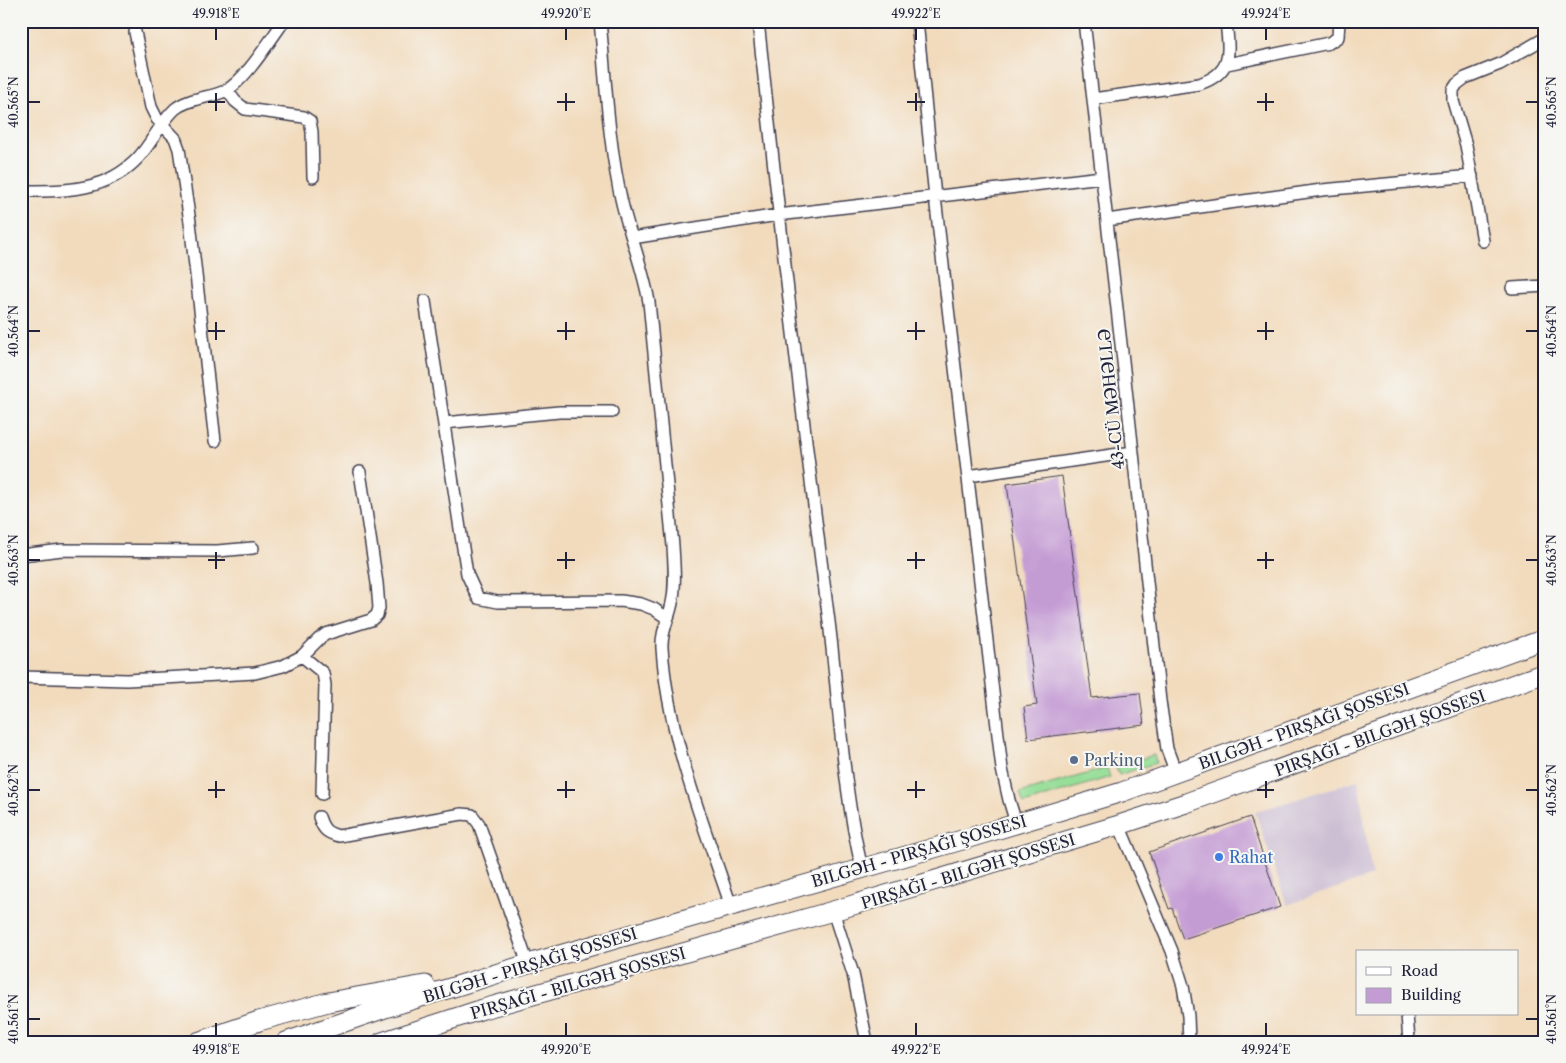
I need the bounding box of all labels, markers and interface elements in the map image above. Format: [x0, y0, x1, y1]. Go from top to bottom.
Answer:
text: 49.918°E [192, 6, 240, 21]
text: 49.920°E [541, 6, 591, 21]
text: 49.922°E [891, 6, 941, 21]
text: 49.924°E [1241, 6, 1291, 21]
text: 40.565°N [6, 76, 21, 128]
text: 40.565°N [1544, 76, 1559, 128]
text: 40.564°N [6, 305, 21, 357]
text: 40.564°N [1544, 305, 1559, 357]
street label: 43-CÜ MƏHƏLLƏ [1094, 328, 1128, 470]
text: 40.563°N [6, 534, 21, 586]
text: 40.563°N [1544, 534, 1559, 586]
street label: BILGƏH - PIRŞAĞI ŞOSSESI [1196, 678, 1412, 774]
street label: PIRŞAĞI - BILGƏH ŞOSSESI [1272, 685, 1488, 781]
place label: Parkinq [1084, 750, 1144, 770]
marker: Parkinq [1068, 754, 1080, 766]
text: 40.562°N [6, 764, 21, 816]
text: 40.562°N [1544, 764, 1559, 816]
street label: BILGƏH - PIRŞAĞI ŞOSSESI [809, 811, 1029, 891]
street label: PIRŞAĞI - BILGƏH ŞOSSESI [859, 829, 1077, 913]
place label: Rahat [1229, 847, 1274, 867]
marker: Rahat [1213, 851, 1225, 863]
street label: BILGƏH - PIRŞAĞI ŞOSSESI [421, 923, 639, 1007]
street label: PIRŞAĞI - BILGƏH ŞOSSESI [468, 943, 688, 1023]
legend [1356, 950, 1518, 1016]
text: Road [1401, 961, 1438, 980]
text: Building [1401, 985, 1461, 1004]
text: 40.561°N [6, 994, 21, 1044]
text: 40.561°N [1544, 994, 1559, 1044]
text: 49.918°E [192, 1042, 240, 1057]
text: 49.920°E [541, 1042, 591, 1057]
text: 49.922°E [891, 1042, 941, 1057]
text: 49.924°E [1241, 1042, 1291, 1057]

